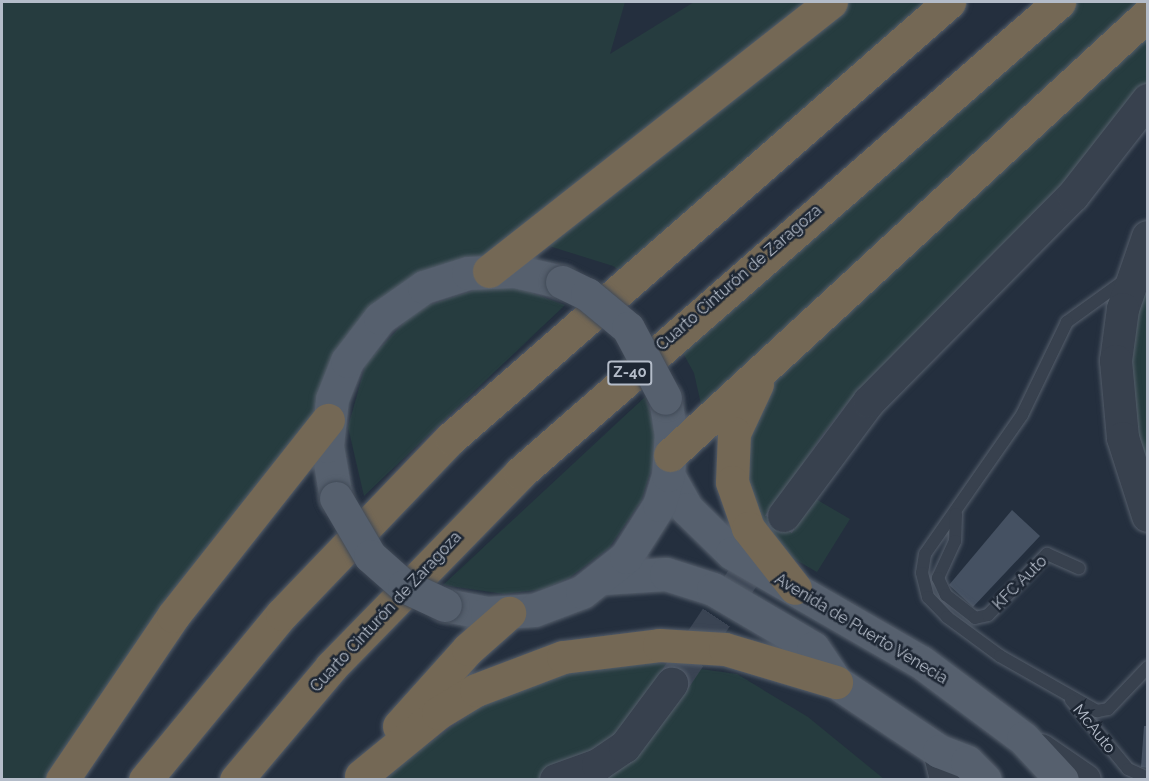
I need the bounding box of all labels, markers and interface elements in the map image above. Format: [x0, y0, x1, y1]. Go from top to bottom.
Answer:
street label: Cuarto Cinturón de Zaragoza [652, 201, 826, 355]
road number: Z-40 [606, 361, 654, 385]
street label: Cuarto Cinturón de Zaragoza [306, 528, 466, 696]
street label: KFC Auto [989, 552, 1051, 614]
street label: Avenida de Puerto Venecia [771, 570, 951, 688]
street label: McAuto [1068, 701, 1120, 757]

